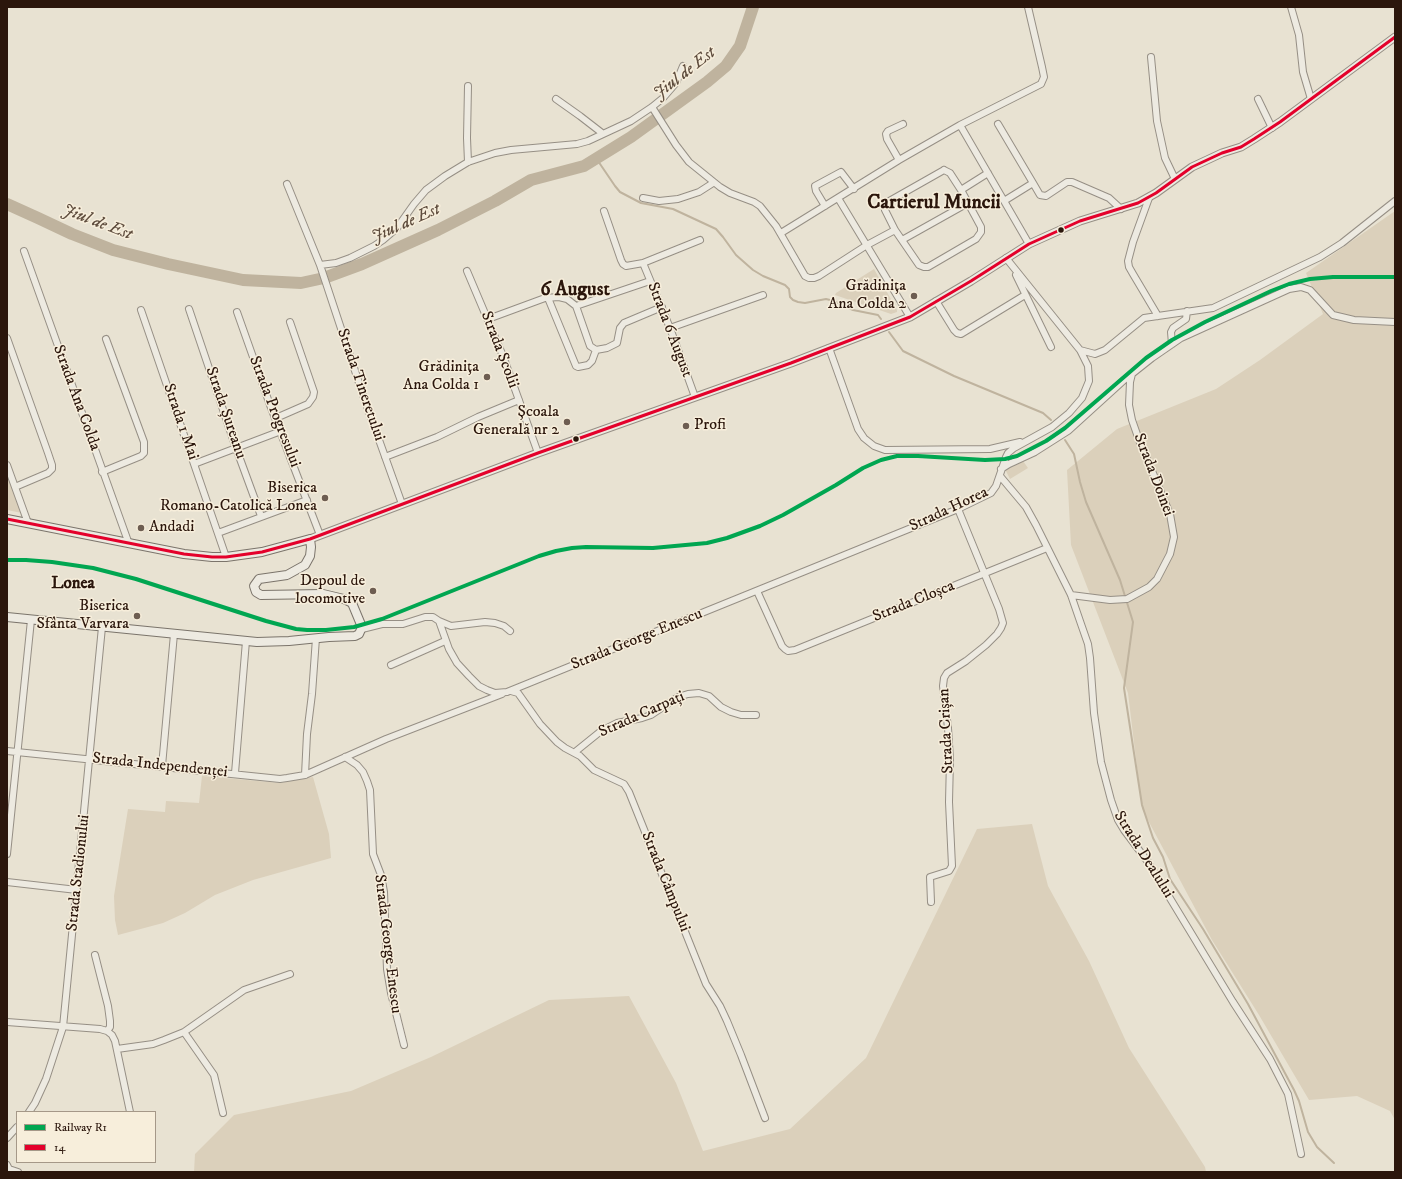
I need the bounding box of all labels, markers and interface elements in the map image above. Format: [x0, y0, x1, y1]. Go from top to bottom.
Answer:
water label: Jiul de Est [650, 43, 720, 105]
district label: Cartierul Muncii [867, 192, 1001, 216]
water label: Jiul de Est [59, 200, 135, 246]
water label: Jiul de Est [368, 200, 444, 248]
unlabelled marker [1056, 225, 1066, 235]
place label: Grădinița Ana Colda 2 [828, 277, 906, 315]
district label: 6 August [540, 279, 610, 303]
street label: Strada 6 August [642, 280, 696, 380]
marker: Grădinița Ana Colda 2 [909, 291, 919, 301]
street label: Strada Școlii [476, 309, 522, 391]
street label: Strada Tineretului [332, 326, 388, 444]
street label: Strada Ana Colda [48, 342, 104, 454]
street label: Strada Progresului [244, 354, 304, 470]
place label: Grădinița Ana Colda 1 [403, 358, 479, 396]
street label: Strada Șureanu [200, 365, 250, 461]
marker: Grădinița Ana Colda 1 [482, 372, 492, 382]
street label: Strada 1 Mai [158, 381, 202, 463]
place label: Școala Generală nr 2 [473, 403, 559, 441]
place label: Profi [694, 416, 726, 436]
marker: Școala Generală nr 2 [562, 417, 572, 427]
marker: Profi [681, 421, 691, 431]
street label: Strada Doinei [1128, 431, 1178, 519]
unlabelled marker [571, 434, 581, 444]
place label: Biserica Romano-Catolică Lonea [160, 479, 317, 517]
street label: Strada Horea [907, 483, 991, 537]
marker: Biserica Romano-Catolică Lonea [320, 493, 330, 503]
place label: Andadi [149, 518, 194, 538]
marker: Andadi [136, 523, 146, 533]
place label: Depoul de locomotive [295, 572, 365, 610]
district label: Lonea [51, 574, 95, 594]
street label: Strada Cloșca [870, 577, 958, 627]
marker: Depoul de locomotive [368, 586, 378, 596]
place label: Biserica Sfânta Varvara [36, 597, 129, 635]
street label: Strada George Enescu [568, 605, 706, 675]
marker: Biserica Sfânta Varvara [132, 611, 142, 621]
street label: Strada Carpați [596, 688, 688, 742]
street label: Strada Crișan [935, 688, 959, 774]
street label: Strada Independenței [91, 749, 229, 783]
street label: Strada Dealului [1109, 808, 1177, 902]
street label: Strada Stadionului [63, 814, 95, 932]
street label: Strada Câmpului [636, 829, 694, 935]
street label: Strada George Enescu [369, 873, 405, 1015]
legend [16, 1111, 156, 1163]
text: Railway R1 [54, 1120, 107, 1135]
text: 14 [54, 1140, 65, 1155]

